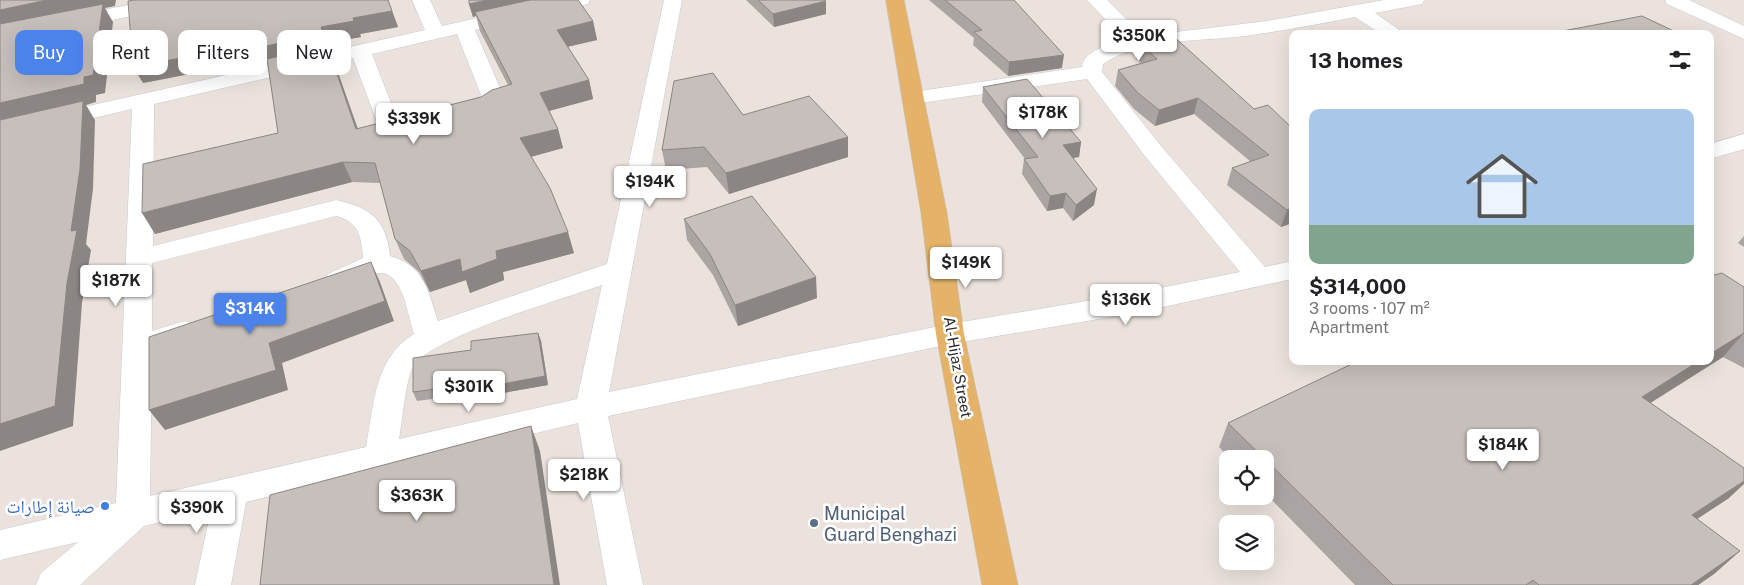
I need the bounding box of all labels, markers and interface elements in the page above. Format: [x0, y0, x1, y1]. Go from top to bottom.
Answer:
pin: $350K [1104, 20, 1174, 62]
text: $350K [1112, 26, 1166, 45]
chip: Buy [15, 30, 83, 75]
chip: Rent [93, 30, 168, 75]
chip: Filters [178, 30, 267, 75]
chip: New [277, 30, 351, 75]
icon: filters [1666, 46, 1694, 74]
text: 13 homes [1309, 48, 1403, 73]
pin: $178K [1008, 96, 1078, 139]
pin: $339K [379, 102, 449, 145]
text: $178K [1018, 103, 1068, 122]
text: $339K [387, 109, 441, 128]
icon: home [1457, 141, 1547, 231]
pin: $194K [615, 166, 685, 208]
text: $194K [625, 172, 675, 191]
pin: $149K [931, 246, 1001, 289]
text: $149K [941, 253, 991, 272]
pin: $187K [81, 264, 151, 307]
text: $187K [91, 271, 141, 290]
text: $314,000 [1309, 274, 1406, 299]
pin: $136K [1091, 284, 1161, 326]
text: $136K [1101, 290, 1151, 309]
pin: $314K [215, 292, 285, 335]
text: $314K [225, 299, 275, 318]
text: 3 rooms · 107 m² [1309, 299, 1430, 318]
street label: Al-Hijaz Street [941, 315, 975, 419]
text: Apartment [1309, 318, 1389, 337]
pin: $301K [434, 370, 504, 413]
text: $301K [444, 377, 494, 396]
pin: $184K [1468, 428, 1538, 471]
text: $184K [1478, 435, 1528, 454]
map controls [1219, 450, 1274, 570]
button: locate [1219, 450, 1274, 505]
pin: $218K [549, 458, 619, 501]
text: $218K [559, 465, 609, 484]
pin: $363K [382, 480, 452, 522]
text: $363K [390, 486, 444, 505]
pin: $390K [162, 492, 232, 534]
place label: صيانة إطارات [7, 496, 95, 518]
text: $390K [170, 498, 224, 517]
marker: صيانة إطارات [99, 500, 111, 512]
place label: Municipal Guard Benghazi [824, 503, 957, 545]
button: layers [1219, 515, 1274, 570]
marker: Municipal Guard Benghazi [808, 517, 820, 529]

